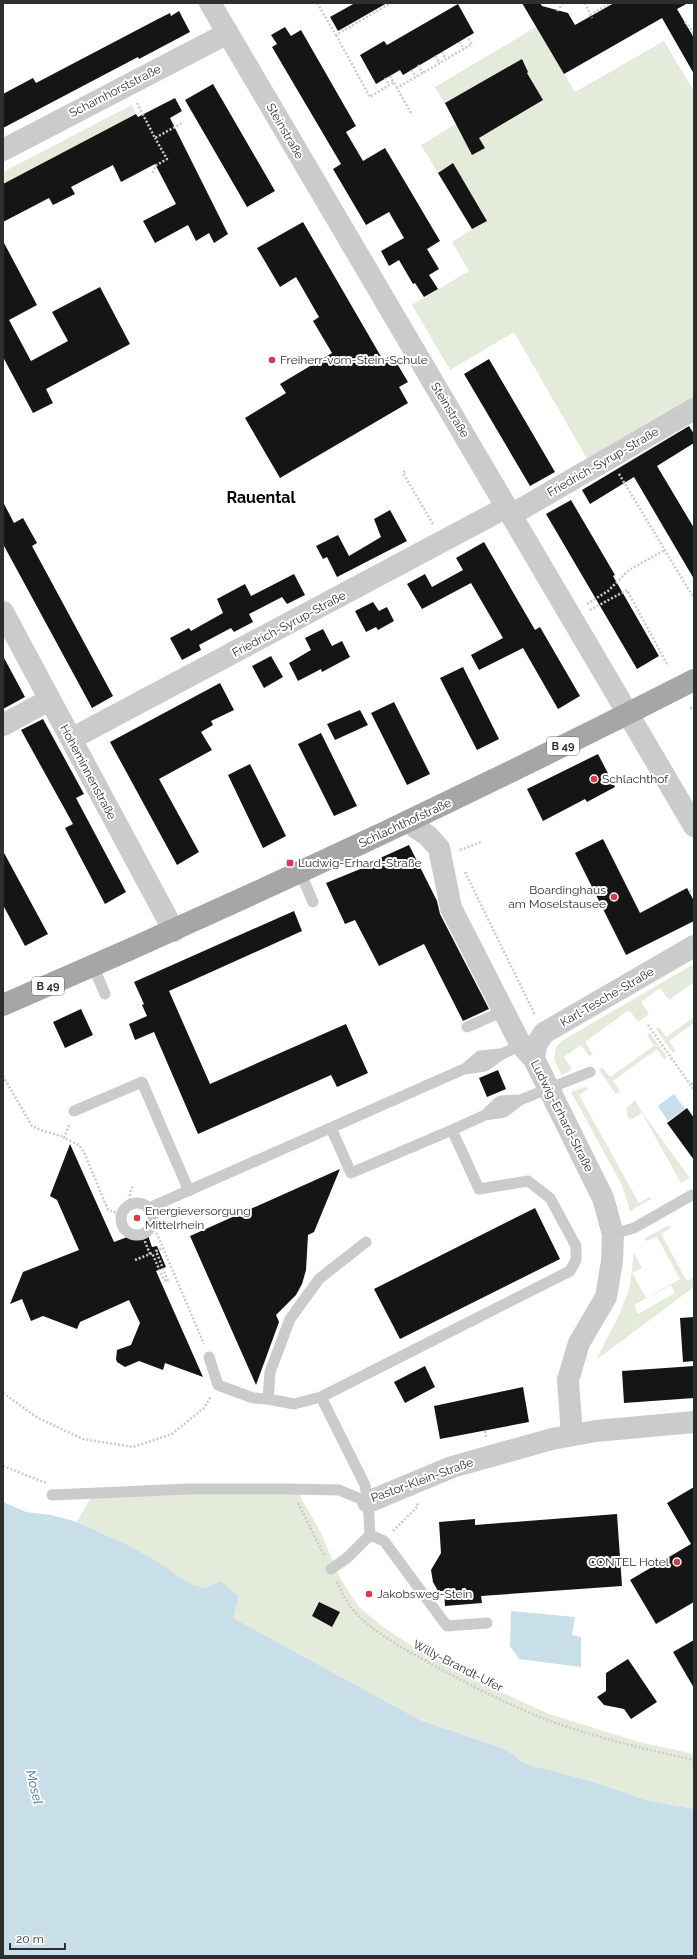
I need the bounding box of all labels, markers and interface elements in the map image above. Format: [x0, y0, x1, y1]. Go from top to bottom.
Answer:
street label: Scharnhorststraße [67, 62, 163, 120]
street label: Steinstraße [263, 101, 307, 161]
place label: Freiherr-vom-Stein-Schule [280, 353, 428, 367]
marker: Freiherr-vom-Stein-Schule [267, 355, 277, 365]
street label: Steinstraße [428, 380, 472, 440]
street label: Friedrich-Syrup-Straße [545, 424, 661, 500]
district label: Rauental [226, 488, 297, 507]
street label: Friedrich-Syrup-Straße [230, 588, 348, 660]
street label: Hoheminnenstraße [57, 722, 119, 822]
road number: B 49 [547, 737, 579, 755]
place label: Schlachthof [602, 772, 669, 786]
marker: Schlachthof [589, 774, 599, 784]
street label: Schlachthofstraße [357, 795, 453, 851]
place label: Ludwig-Erhard-Straße [298, 856, 422, 870]
marker: Ludwig-Erhard-Straße [285, 858, 295, 868]
place label: Boardinghaus am Moselstausee [508, 883, 606, 911]
marker: Boardinghaus am Moselstausee [609, 892, 619, 902]
street label: Karl-Tesche-Straße [558, 964, 656, 1030]
road number: B 49 [32, 977, 64, 995]
street label: Ludwig-Erhard-Straße [528, 1058, 596, 1174]
place label: Energieversorgung Mittelrhein [145, 1204, 251, 1232]
marker: Energieversorgung Mittelrhein [132, 1213, 142, 1223]
street label: Pastor-Klein-Straße [369, 1455, 475, 1505]
place label: CONTEL Hotel [588, 1555, 670, 1569]
marker: CONTEL Hotel [672, 1557, 682, 1567]
place label: Jakobsweg-Stein [377, 1587, 472, 1601]
marker: Jakobsweg-Stein [364, 1589, 374, 1599]
street label: Willy-Brandt-Ufer [411, 1637, 506, 1695]
water label: Mosel [23, 1768, 46, 1806]
scale bar [10, 1925, 65, 1951]
text: 20 m [16, 1932, 44, 1946]

